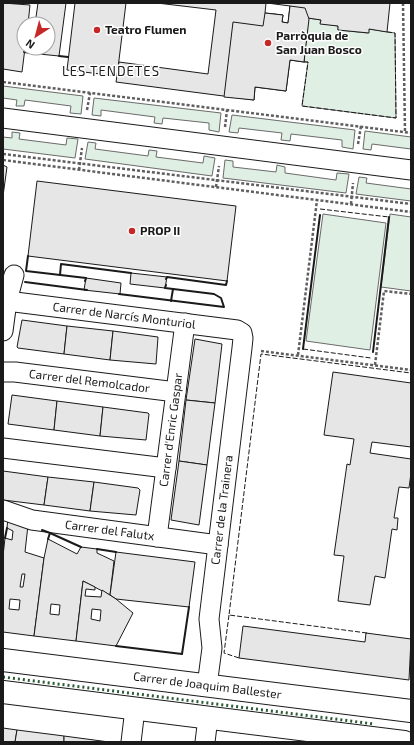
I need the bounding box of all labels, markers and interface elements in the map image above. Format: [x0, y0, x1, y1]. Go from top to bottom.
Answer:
north arrow [16, 16, 56, 56]
place label: Teatro Flumen [105, 22, 187, 36]
marker: Teatro Flumen [92, 25, 102, 35]
place label: Parròquia de San Juan Bosco [276, 28, 362, 56]
text: N [23, 37, 37, 52]
marker: Parròquia de San Juan Bosco [263, 38, 273, 48]
district label: LES TENDETES [62, 63, 160, 79]
place label: PROP II [140, 223, 180, 237]
marker: PROP II [127, 226, 137, 236]
street label: Carrer de Narcís Monturiol [52, 299, 197, 331]
street label: Carrer del Remolcador [28, 366, 151, 395]
street label: Carrer d'Enric Gaspar [156, 372, 184, 488]
street label: Carrer de la Trainera [207, 454, 235, 565]
street label: Carrer del Falutx [64, 517, 156, 542]
street label: Carrer de Joaquim Ballester [133, 668, 283, 701]

